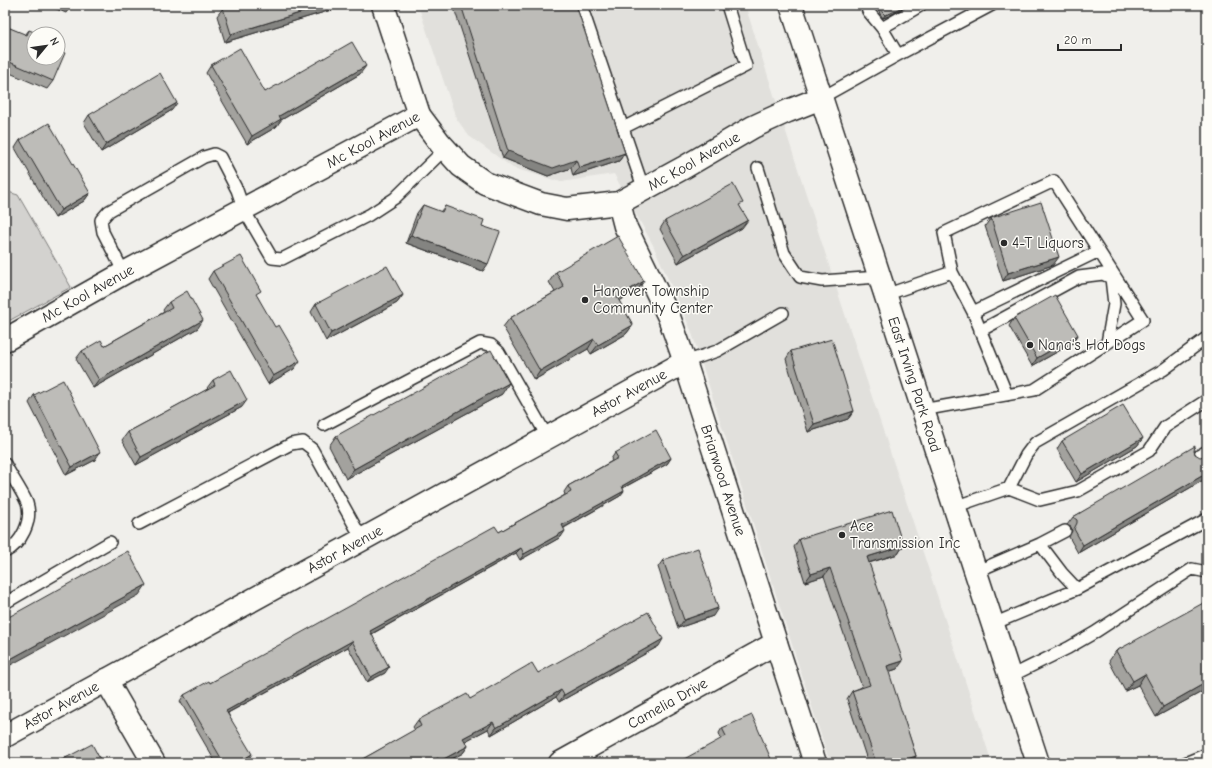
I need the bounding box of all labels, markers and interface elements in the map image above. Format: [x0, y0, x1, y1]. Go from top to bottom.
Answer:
north arrow [26, 26, 66, 66]
scale bar [1058, 26, 1121, 52]
text: 20 m [1064, 33, 1092, 47]
text: N [47, 35, 62, 48]
street label: Mc Kool Avenue [323, 107, 423, 172]
street label: Mc Kool Avenue [645, 128, 743, 195]
place label: 4-T Liquors [1012, 234, 1084, 252]
marker: 4-T Liquors [999, 238, 1009, 248]
street label: Mc Kool Avenue [38, 260, 137, 327]
place label: Hanover Township Community Center [593, 282, 713, 317]
marker: Hanover Township Community Center [580, 295, 590, 305]
street label: East Irving Park Road [884, 314, 945, 454]
place label: Nana's Hot Dogs [1038, 336, 1145, 354]
marker: Nana's Hot Dogs [1025, 340, 1035, 350]
street label: Astor Avenue [588, 365, 670, 421]
street label: Briarwood Avenue [697, 423, 750, 539]
place label: Ace Transmission Inc [850, 517, 960, 552]
street label: Astor Avenue [304, 521, 386, 577]
marker: Ace Transmission Inc [837, 530, 847, 540]
street label: Camelia Drive [624, 674, 711, 733]
street label: Astor Avenue [20, 677, 102, 733]

